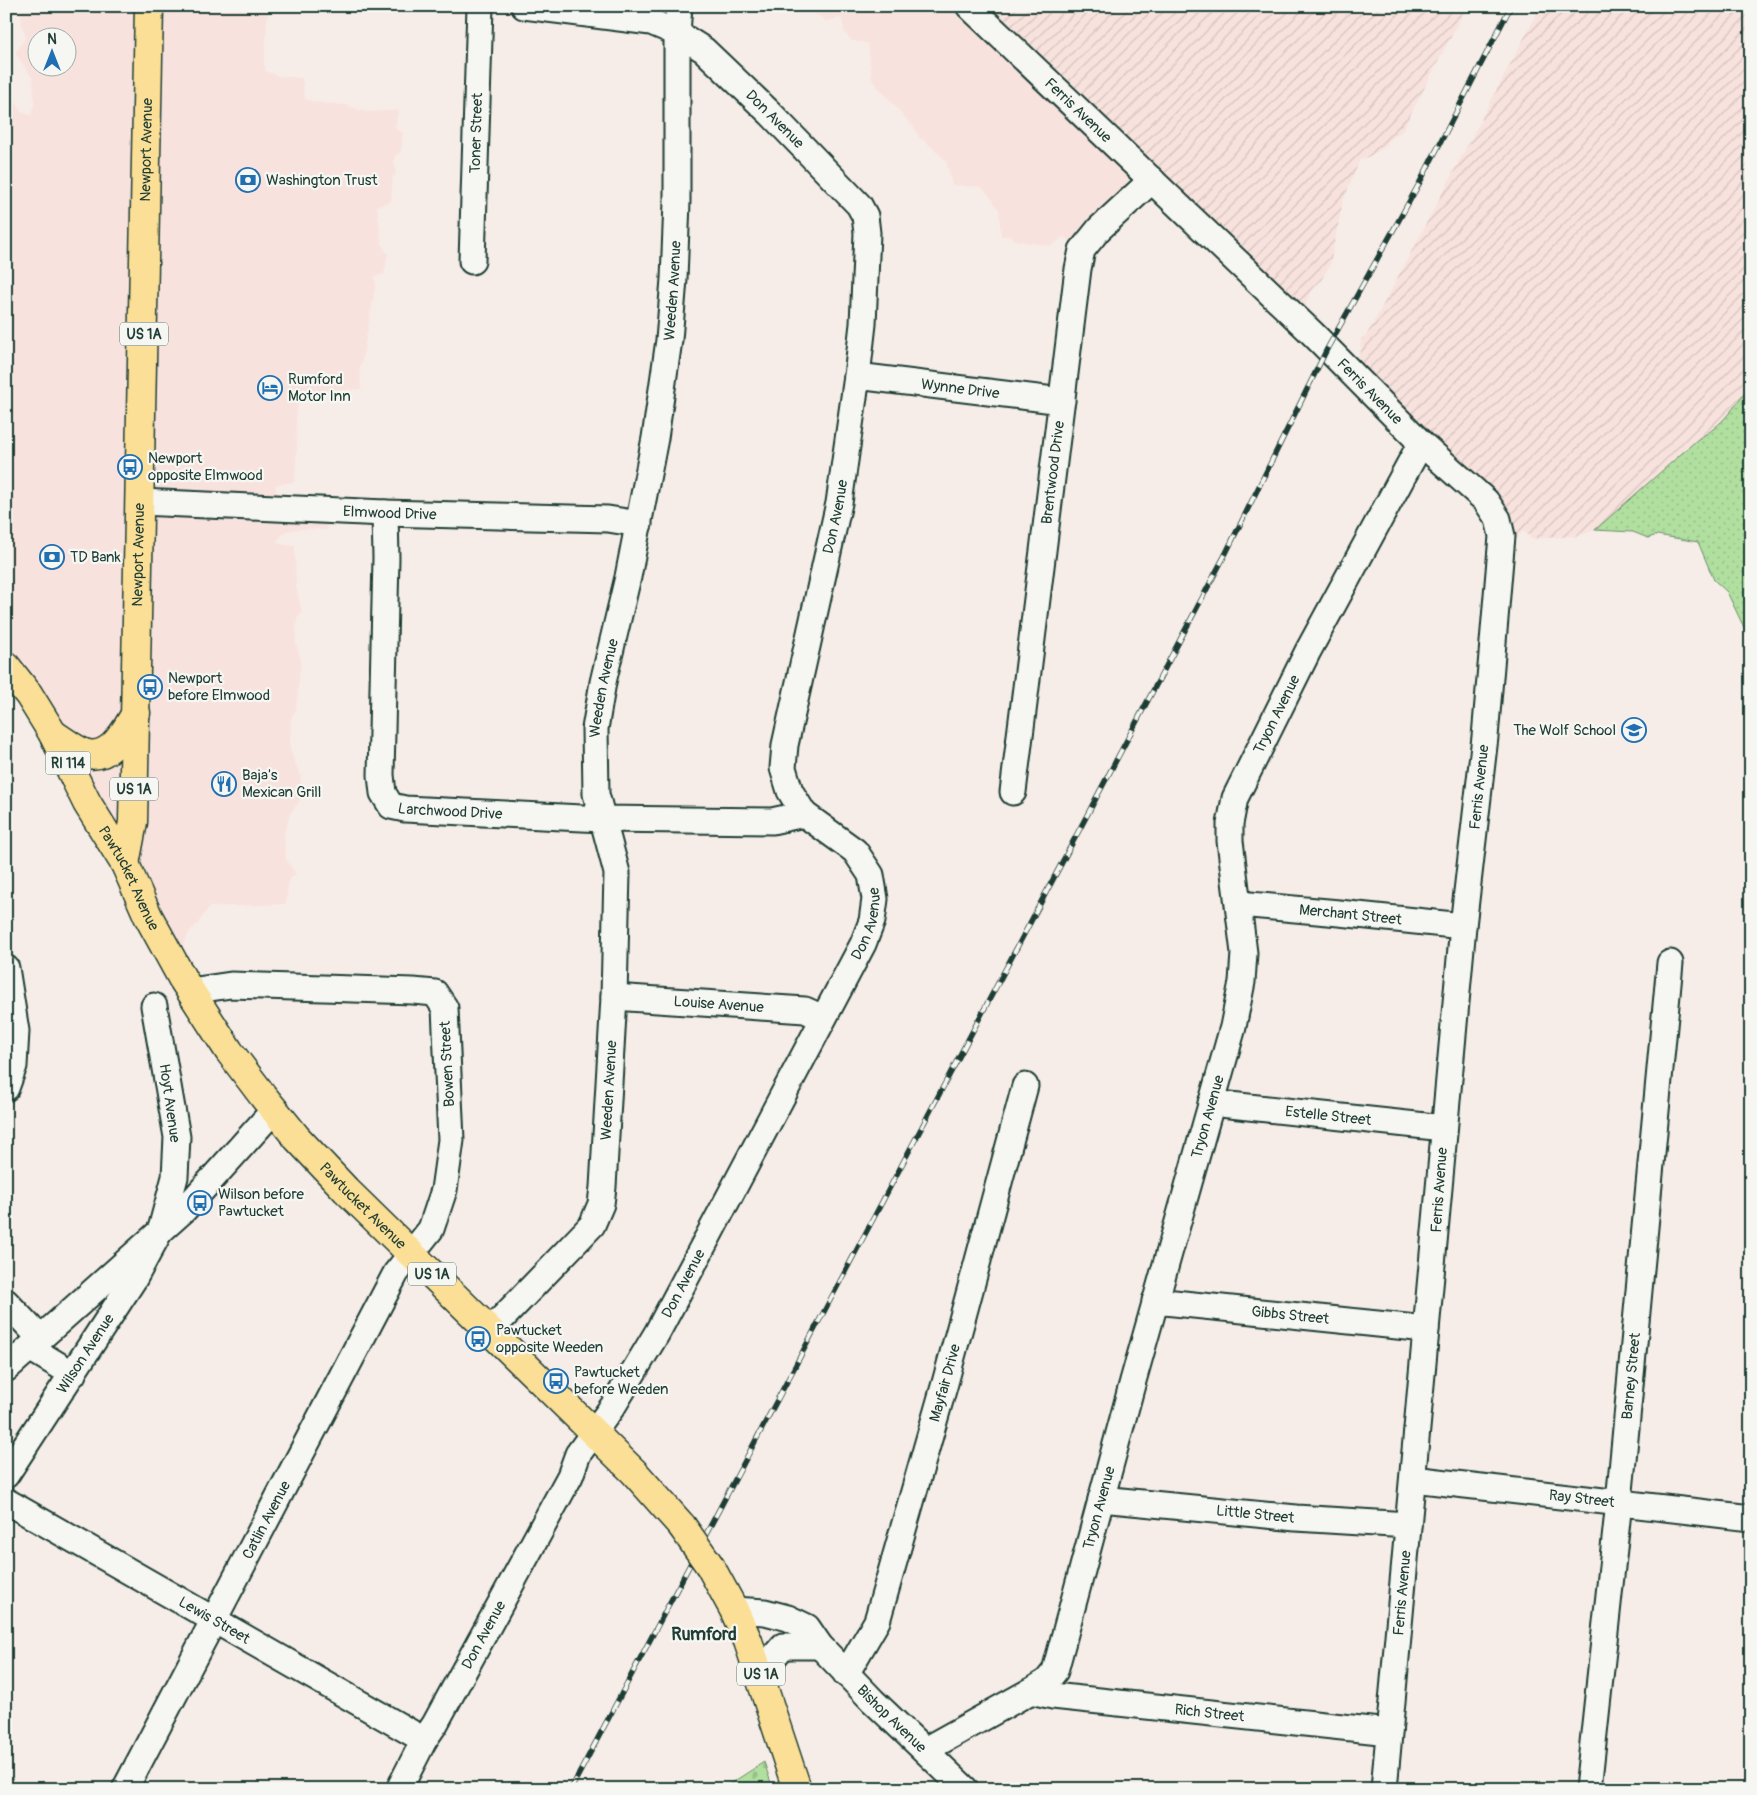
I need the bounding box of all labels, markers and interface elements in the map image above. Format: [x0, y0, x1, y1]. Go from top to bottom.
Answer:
north arrow [28, 28, 78, 78]
text: N [47, 31, 57, 48]
street label: Ferris Avenue [1040, 74, 1116, 147]
street label: Don Avenue [741, 86, 808, 153]
street label: Toner Street [466, 91, 487, 174]
street label: Newport Avenue [136, 97, 157, 202]
bank icon: Washington Trust [235, 167, 261, 193]
place label: Washington Trust [266, 171, 378, 190]
street label: Weeden Avenue [660, 240, 686, 341]
road number: US 1A [120, 322, 168, 346]
street label: Ferris Avenue [1333, 355, 1407, 429]
place label: Rumford Motor Inn [288, 370, 351, 406]
hotel icon: Rumford Motor Inn [257, 375, 283, 401]
street label: Wynne Drive [920, 375, 1001, 403]
street label: Brentwood Drive [1037, 419, 1069, 525]
place label: Newport opposite Elmwood [148, 449, 263, 485]
bus stop icon: Newport opposite Elmwood [117, 454, 143, 480]
street label: Don Avenue [819, 478, 852, 556]
street label: Newport Avenue [128, 502, 149, 607]
street label: Elmwood Drive [343, 502, 437, 524]
bank icon: TD Bank [39, 544, 65, 570]
place label: TD Bank [70, 548, 121, 567]
street label: Weeden Avenue [586, 636, 623, 737]
place label: Newport before Elmwood [168, 669, 270, 705]
street label: Tryon Avenue [1250, 671, 1305, 757]
bus stop icon: Newport before Elmwood [137, 674, 163, 700]
school or university icon: The Wolf School [1621, 717, 1647, 743]
place label: The Wolf School [1513, 721, 1616, 740]
street label: Ferris Avenue [1466, 743, 1493, 831]
road number: RI 114 [46, 751, 90, 774]
place label: Baja's Mexican Grill [242, 766, 321, 802]
restaurant icon: Baja's Mexican Grill [211, 771, 237, 797]
road number: US 1A [110, 778, 158, 801]
street label: Larchwood Drive [396, 799, 503, 824]
street label: Pawtucket Avenue [94, 823, 163, 935]
street label: Don Avenue [847, 885, 885, 963]
street label: Merchant Street [1298, 900, 1404, 930]
street label: Louise Avenue [673, 992, 765, 1017]
street label: Bowen Street [436, 1020, 459, 1107]
street label: Weeden Avenue [597, 1039, 622, 1141]
street label: Hoyt Avenue [155, 1062, 185, 1144]
street label: Tryon Avenue [1187, 1072, 1229, 1160]
street label: Estelle Street [1284, 1102, 1373, 1130]
street label: Ferris Avenue [1427, 1146, 1452, 1233]
street label: Pawtucket Avenue [315, 1159, 410, 1254]
place label: Wilson before Pawtucket [218, 1185, 304, 1221]
bus stop icon: Wilson before Pawtucket [187, 1190, 213, 1216]
street label: Don Avenue [658, 1245, 710, 1321]
road number: US 1A [408, 1262, 456, 1286]
street label: Gibbs Street [1250, 1302, 1331, 1329]
street label: Wilson Avenue [53, 1310, 119, 1397]
place label: Pawtucket opposite Weeden [496, 1321, 603, 1357]
bus stop icon: Pawtucket opposite Weeden [465, 1326, 491, 1352]
street label: Barney Street [1618, 1331, 1645, 1421]
street label: Mayfair Drive [925, 1341, 965, 1424]
place label: Pawtucket before Weeden [574, 1363, 668, 1399]
bus stop icon: Pawtucket before Weeden [543, 1368, 569, 1394]
street label: Tryon Avenue [1079, 1464, 1120, 1552]
street label: Catlin Avenue [238, 1477, 295, 1563]
street label: Ray Street [1548, 1486, 1617, 1512]
street label: Little Street [1215, 1501, 1296, 1528]
street label: Ferris Avenue [1389, 1549, 1416, 1636]
street label: Lewis Street [175, 1593, 254, 1649]
street label: Don Avenue [458, 1597, 511, 1673]
district label: Rumford [671, 1623, 737, 1646]
road number: US 1A [737, 1662, 785, 1686]
street label: Bishop Avenue [853, 1681, 931, 1757]
street label: Rich Street [1174, 1700, 1246, 1727]

